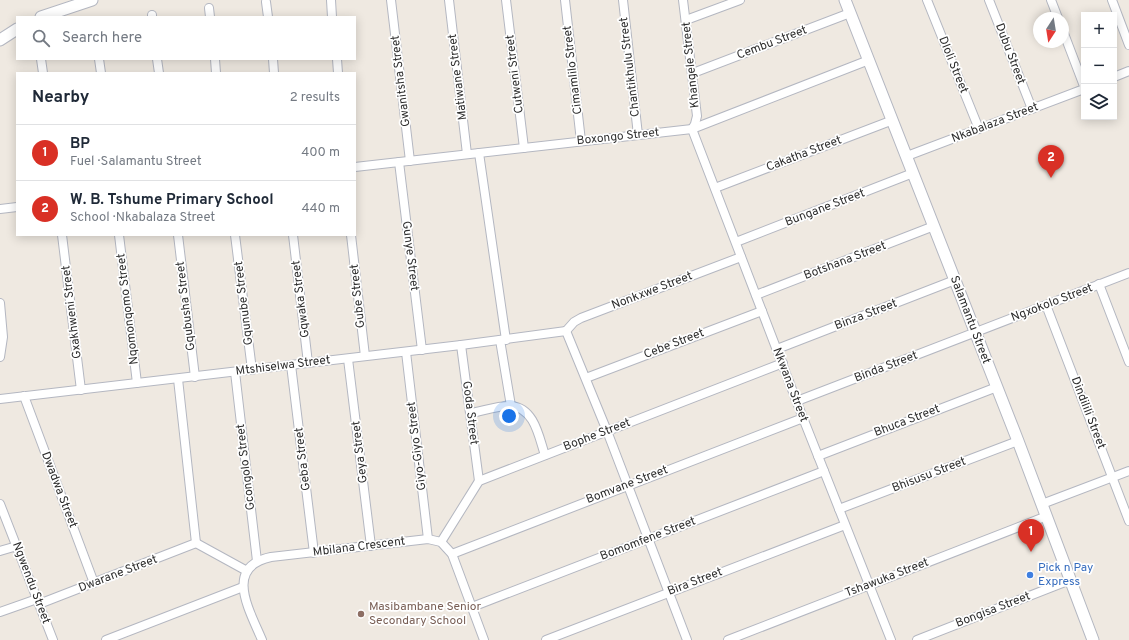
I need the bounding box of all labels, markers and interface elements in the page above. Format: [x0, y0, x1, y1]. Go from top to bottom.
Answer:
north arrow [1033, 12, 1069, 48]
map controls [1081, 12, 1117, 120]
button: + [1081, 12, 1117, 48]
search box [16, 16, 356, 60]
street label: Chantikhulu Street [616, 16, 644, 118]
street label: Khangele Street [679, 21, 703, 109]
street label: Dubu Street [991, 21, 1029, 87]
street label: Cembu Street [735, 22, 809, 64]
street label: Cimamlilo Street [560, 25, 586, 115]
icon: search [30, 27, 52, 49]
text: Search here [62, 29, 142, 48]
street label: Matiwane Street [445, 33, 471, 121]
street label: Gwanitsha Street [387, 34, 415, 128]
street label: Cutweni Street [502, 34, 528, 114]
street label: Dloli Street [934, 34, 972, 96]
button: − [1081, 48, 1117, 84]
button: layers [1081, 84, 1117, 120]
text: Nearby [32, 87, 89, 109]
text: 2 results [290, 90, 340, 106]
street label: Nkabalaza Street [949, 99, 1041, 147]
street label: Boxongo Street [576, 125, 660, 149]
street label: Cakatha Street [764, 132, 844, 176]
text: BP [70, 135, 90, 154]
text: 1 [42, 145, 48, 161]
text: 400 m [301, 145, 340, 161]
pin: 2 [1038, 145, 1064, 178]
text: Fuel · Salamantu Street [70, 154, 202, 170]
street label: Bungane Street [783, 185, 867, 231]
text: W. B. Tshume Primary School [70, 191, 274, 210]
text: 2 [41, 201, 49, 217]
text: 440 m [301, 201, 340, 217]
text: School · Nkabalaza Street [70, 210, 215, 226]
street label: Gunye Street [398, 220, 422, 292]
street label: Botshana Street [802, 238, 888, 284]
street label: Nqomonqomo Street [113, 252, 143, 366]
street label: Gqwaka Street [288, 259, 314, 339]
street label: Gqubusha Street [173, 260, 199, 352]
street label: Gqunube Street [231, 260, 257, 346]
street label: Gube Street [347, 263, 369, 329]
street label: Gxakhweni Street [58, 264, 86, 360]
street label: Nonkxwe Street [609, 268, 695, 314]
street label: Salamantu Street [946, 274, 994, 366]
street label: Ngxokolo Street [1009, 280, 1095, 326]
street label: Binza Street [832, 296, 900, 334]
street label: Cebe Street [641, 325, 707, 363]
street label: Nkwana Street [768, 345, 812, 425]
street label: Binda Street [852, 348, 920, 386]
street label: Mtshiselwa Street [235, 352, 331, 380]
street label: Dindilili Street [1067, 375, 1109, 451]
street label: Goda Street [458, 380, 482, 446]
street label: Giyo-Giyo Street [404, 401, 430, 491]
street label: Bhuca Street [872, 401, 942, 441]
your location [499, 406, 519, 426]
street label: Bophe Street [561, 415, 633, 455]
street label: Geya Street [348, 420, 372, 484]
street label: Gcongolo Street [233, 423, 259, 511]
street label: Geba Street [291, 426, 315, 492]
street label: Dwadwa Street [37, 450, 81, 530]
street label: Bhisusu Street [890, 454, 968, 496]
street label: Bomvane Street [584, 462, 670, 508]
street label: Bomomfene Street [598, 513, 698, 565]
pin: 1 [1018, 519, 1044, 552]
street label: Mbilana Crescent [312, 533, 406, 561]
street label: Ngwendu Street [8, 540, 54, 626]
street label: Dwarane Street [76, 552, 160, 596]
street label: Tshawuka Street [843, 555, 931, 601]
place label: Pick n Pay Express [1038, 560, 1093, 590]
street label: Bira Street [665, 564, 725, 600]
marker: Pick n Pay Express [1025, 570, 1035, 580]
street label: Bongisa Street [953, 588, 1033, 632]
place label: Masibambane Senior Secondary School [369, 599, 481, 629]
marker: Masibambane Senior Secondary School [356, 609, 366, 619]

